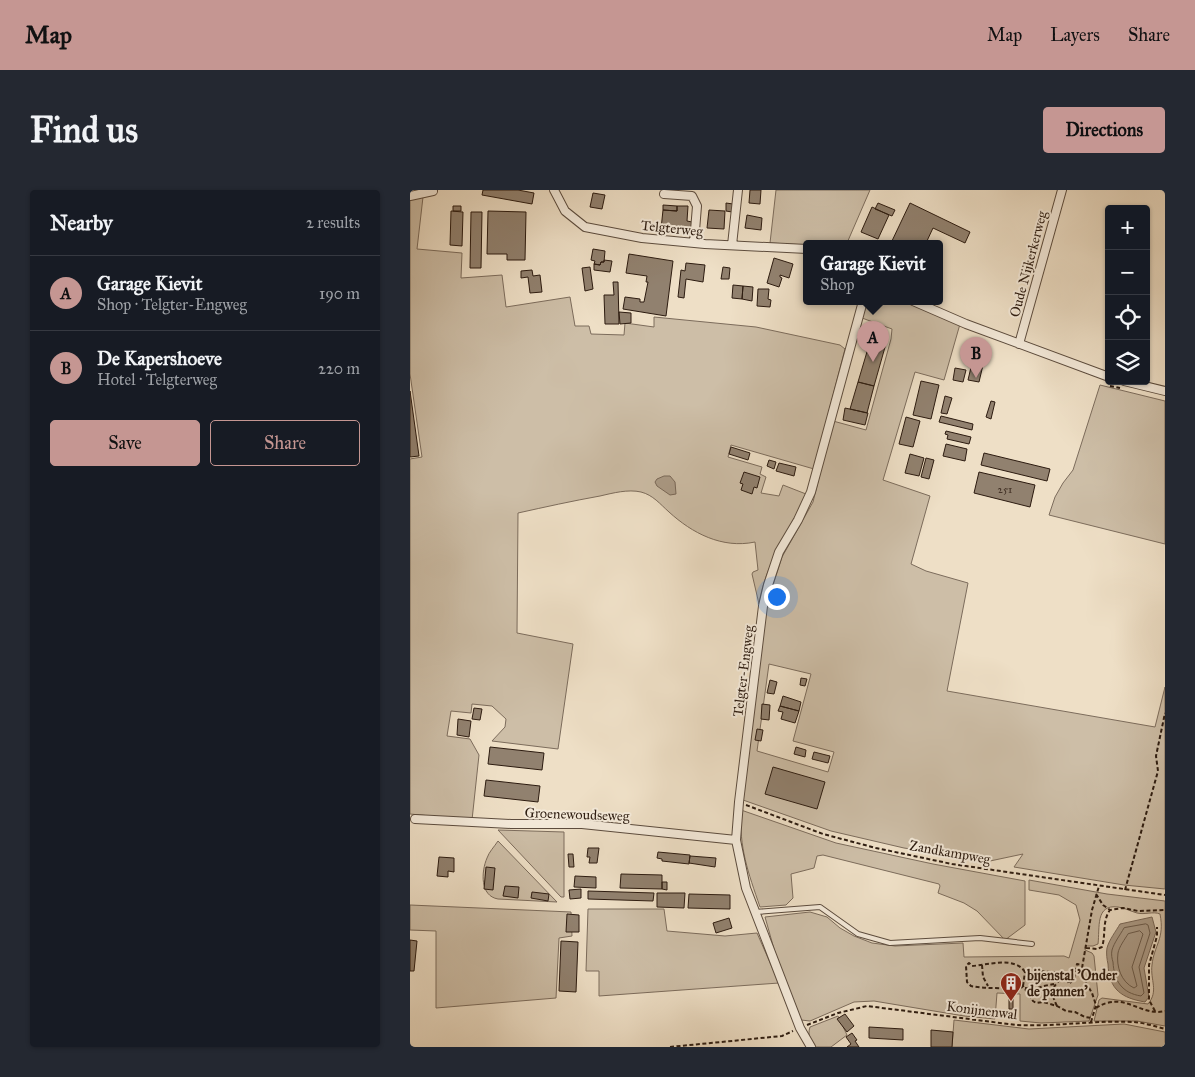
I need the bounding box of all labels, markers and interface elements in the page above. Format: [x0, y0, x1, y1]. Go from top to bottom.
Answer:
text: Map [25, 20, 72, 50]
text: Map [987, 24, 1022, 46]
text: Layers [1050, 24, 1100, 46]
text: Share [1128, 24, 1170, 46]
button: Directions [1043, 107, 1165, 153]
text: Find us [30, 109, 138, 152]
map controls [1105, 205, 1150, 385]
button: + [1105, 205, 1150, 250]
street label: Oude Nijkerkerweg [1006, 209, 1051, 319]
text: Nearby [50, 210, 113, 236]
text: 2 results [306, 213, 360, 232]
street label: Telgterweg [640, 217, 704, 240]
popup [803, 240, 943, 305]
button: − [1105, 250, 1150, 295]
text: Garage Kievit [820, 252, 926, 275]
text: Garage Kievit [97, 272, 202, 295]
text: Shop [820, 275, 855, 294]
text: A [61, 284, 71, 303]
text: 190 m [319, 284, 360, 303]
text: Shop · Telgter-Engweg [97, 295, 247, 314]
button: locate [1105, 295, 1150, 340]
pin: A [857, 321, 889, 362]
pin: B [960, 337, 992, 378]
button: layers [1105, 340, 1150, 385]
text: De Kapershoeve [97, 347, 222, 370]
text: B [61, 359, 71, 378]
text: 220 m [318, 359, 360, 378]
text: Hotel · Telgterweg [97, 370, 217, 389]
button: Save [50, 420, 200, 466]
button: Share [210, 420, 360, 466]
house number: 251 [998, 483, 1012, 496]
your location [764, 584, 790, 610]
street label: Telgter-Engweg [729, 624, 758, 718]
street label: Groenewoudseweg [524, 804, 630, 825]
street label: Zandkampweg [908, 837, 992, 868]
place label: bijenstal 'Onder de pannen' [1026, 967, 1118, 1001]
building icon: bijenstal 'Onder de pannen' [999, 971, 1023, 1002]
street label: Konijnenwal [945, 998, 1019, 1023]

